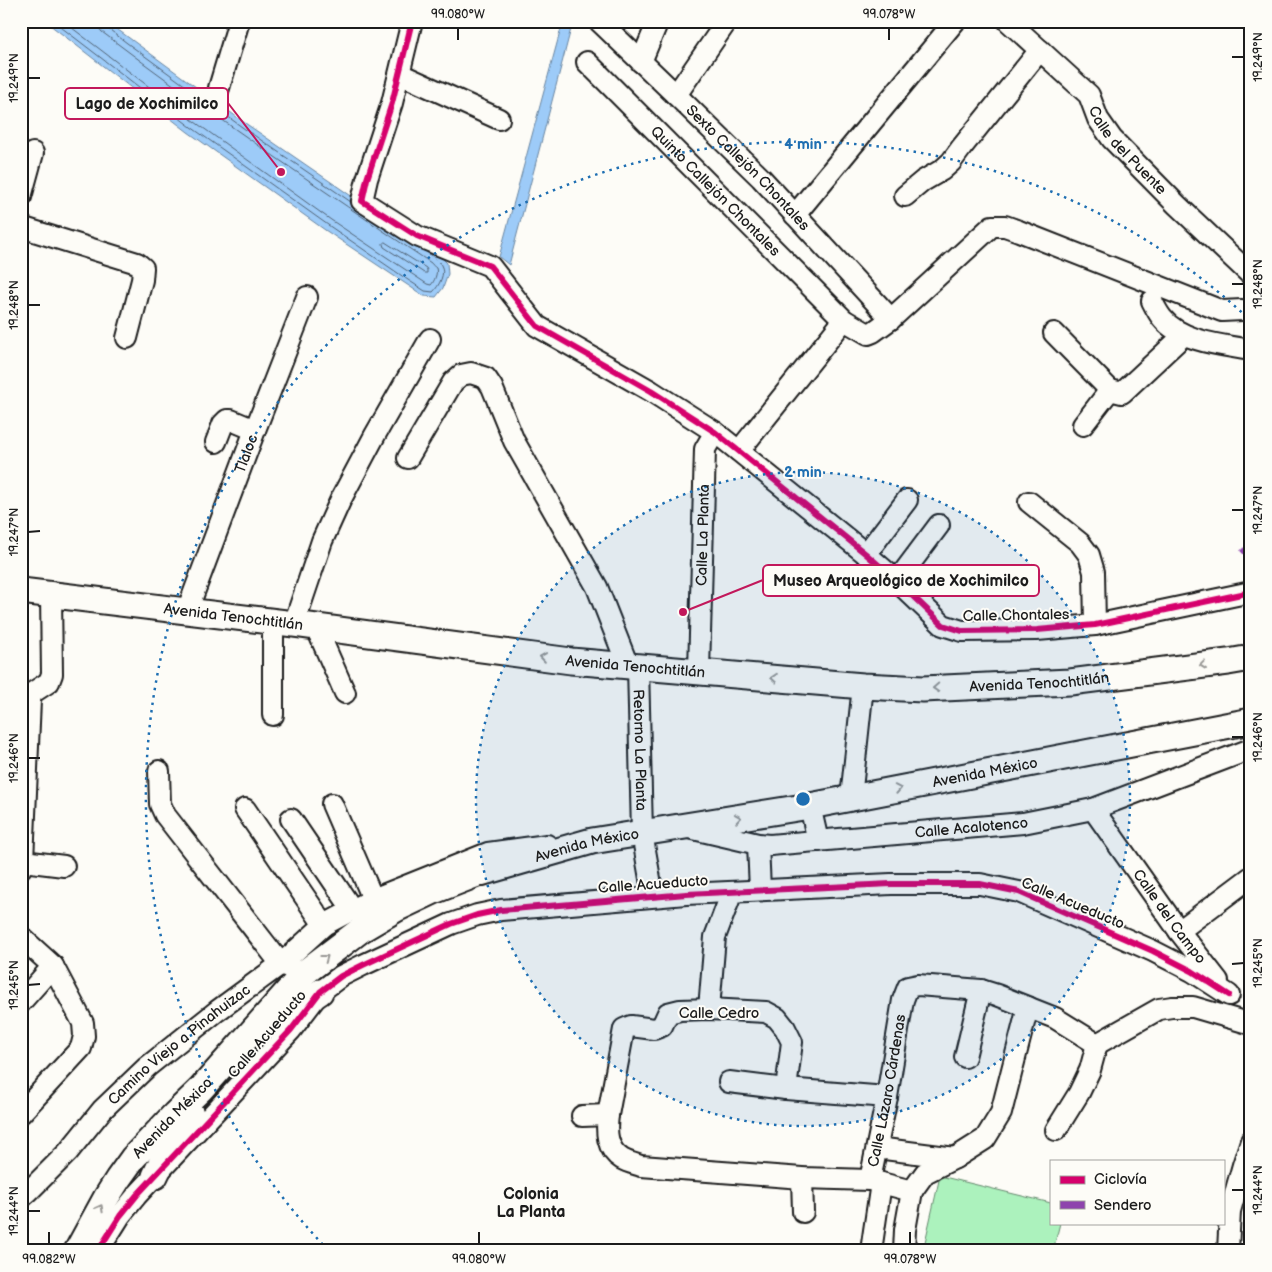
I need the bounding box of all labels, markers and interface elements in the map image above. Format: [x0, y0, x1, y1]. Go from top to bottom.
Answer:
text: 99.080°W [431, 7, 485, 22]
text: 99.078°W [863, 7, 915, 22]
text: 19.249°N [1251, 32, 1266, 82]
text: 19.249°N [7, 53, 22, 103]
callout: Lago de Xochimilco [65, 88, 228, 119]
text: Lago de Xochimilco [76, 95, 219, 114]
street label: Sexto Callejón Chontales [682, 101, 814, 235]
street label: Calle del Puente [1084, 103, 1171, 199]
street label: Quinto Callejón Chontales [646, 122, 784, 261]
text: 4 min [784, 135, 822, 154]
text: 19.248°N [1251, 259, 1266, 309]
text: 19.248°N [7, 280, 22, 330]
street label: Tlaloc [231, 432, 263, 476]
text: 2 min [784, 463, 822, 482]
street label: Calle La Planta [692, 484, 714, 586]
text: 19.247°N [1251, 486, 1266, 534]
text: 19.247°N [7, 508, 22, 556]
callout: Museo Arqueológico de Xochimilco [763, 565, 1039, 596]
text: Museo Arqueológico de Xochimilco [773, 572, 1029, 591]
street label: Avenida Tenochtitlán [163, 599, 304, 635]
street label: Calle Chontales [962, 605, 1070, 626]
street label: Avenida Tenochtitlán [564, 651, 706, 682]
one-way arrow [538, 653, 547, 663]
one-way arrow [1198, 659, 1206, 670]
street label: Avenida Tenochtitlán [969, 668, 1110, 697]
one-way arrow [770, 673, 778, 684]
one-way arrow [932, 683, 940, 694]
street label: Retorno La Planta [629, 689, 650, 811]
text: 19.246°N [1251, 712, 1266, 762]
text: 19.246°N [7, 733, 22, 783]
street label: Avenida México [931, 753, 1039, 792]
one-way arrow [894, 785, 902, 795]
centre of rings [794, 790, 812, 808]
one-way arrow [734, 813, 742, 823]
street label: Calle Acalotenco [914, 813, 1030, 842]
street label: Avenida México [533, 825, 640, 867]
street label: Calle del Campo [1128, 866, 1210, 968]
street label: Calle Acueducto [597, 871, 709, 898]
street label: Calle Acueducto [1018, 873, 1127, 934]
text: 19.245°N [1251, 938, 1266, 988]
one-way arrow [319, 955, 329, 964]
text: 19.245°N [7, 960, 22, 1010]
street label: Camino Viejo a Pinahuizac [104, 981, 254, 1109]
street label: Calle Acueducto [224, 986, 311, 1082]
street label: Calle Cedro [679, 1004, 759, 1023]
street label: Calle Lázaro Cárdenas [864, 1012, 911, 1169]
street label: Avenida México [129, 1073, 217, 1163]
legend [1050, 1160, 1224, 1224]
text: 19.244°N [1251, 1165, 1266, 1215]
text: Ciclovía [1094, 1170, 1147, 1189]
district label: Colonia La Planta [497, 1185, 565, 1222]
text: 19.244°N [7, 1186, 22, 1236]
text: Sendero [1094, 1196, 1152, 1215]
one-way arrow [94, 1204, 104, 1213]
text: 99.082°W [22, 1252, 76, 1267]
text: 99.080°W [452, 1252, 506, 1267]
text: 99.078°W [884, 1252, 936, 1267]

